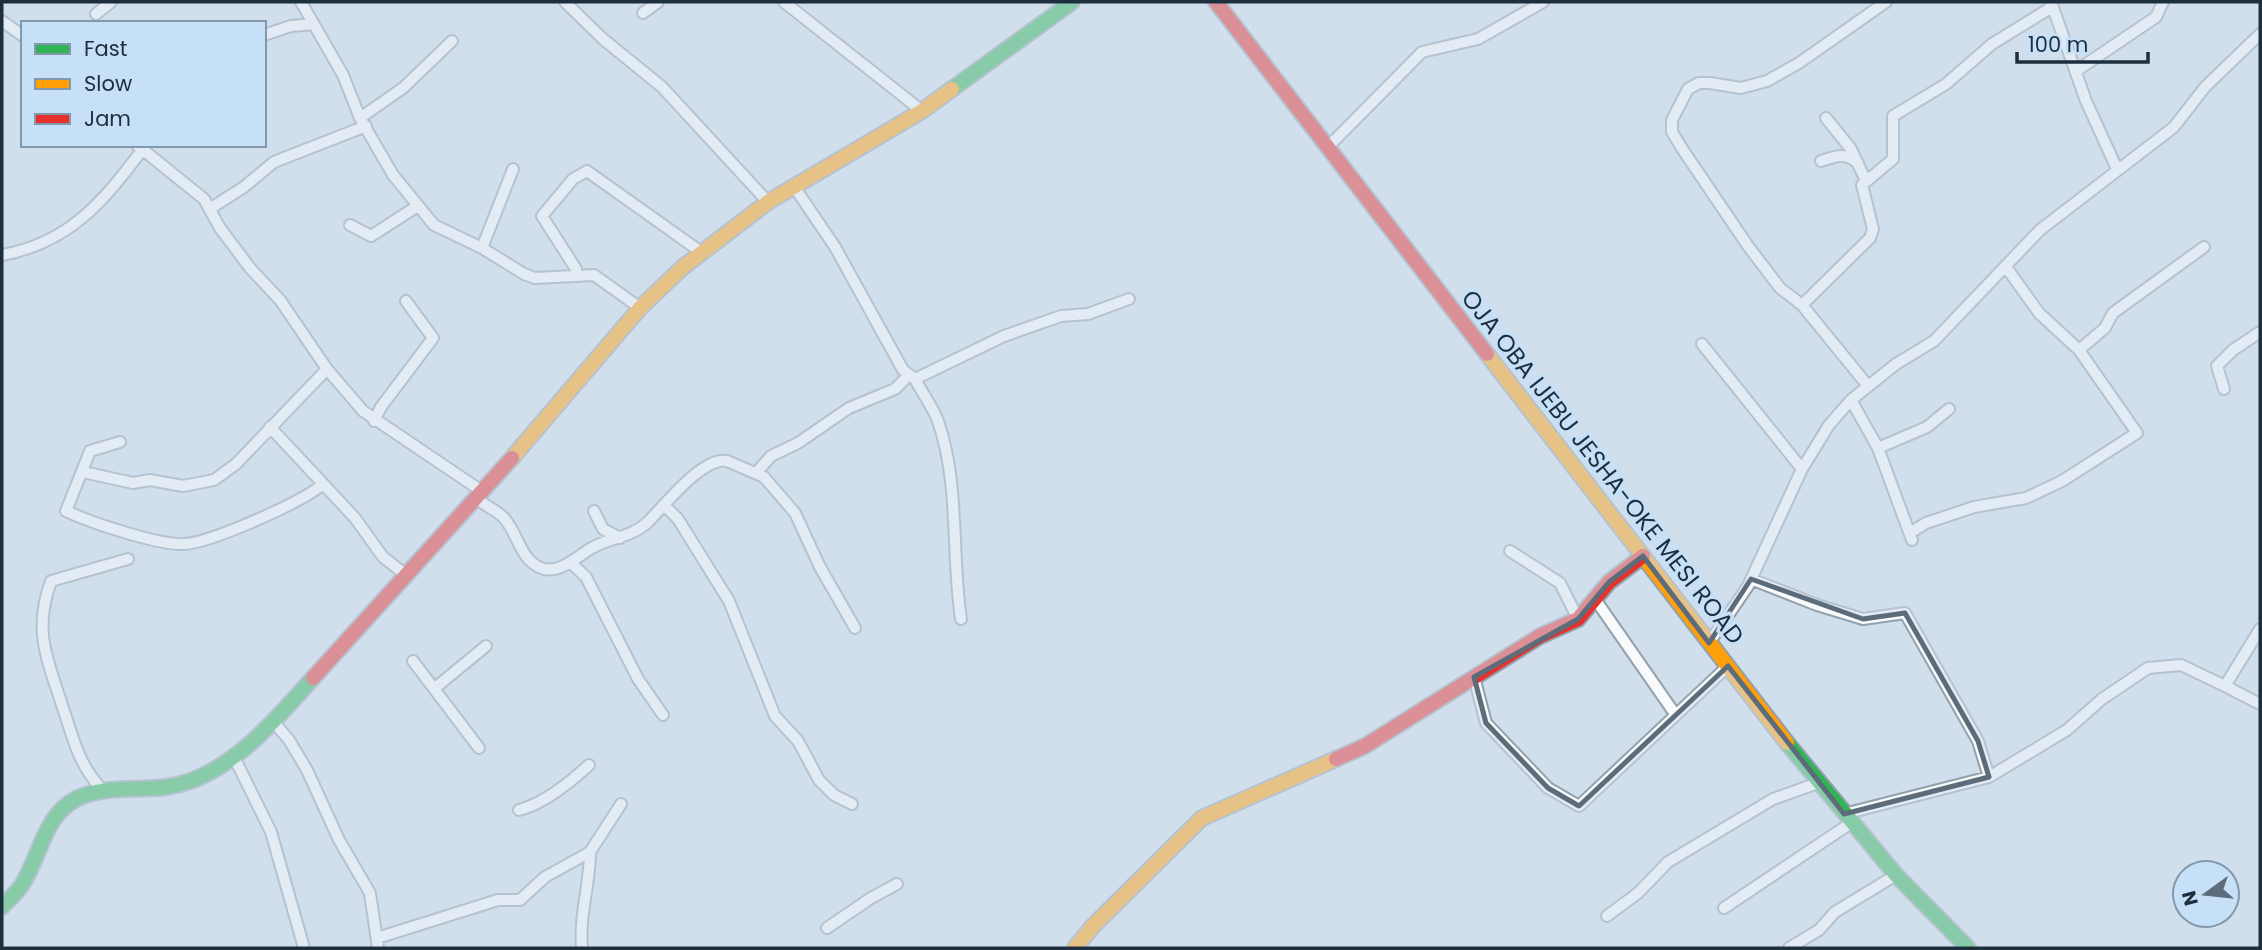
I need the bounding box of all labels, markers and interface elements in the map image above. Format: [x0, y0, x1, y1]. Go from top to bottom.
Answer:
legend [21, 21, 266, 147]
scale bar [2017, 21, 2148, 65]
text: 100 m [2028, 30, 2088, 59]
text: Fast [84, 34, 127, 63]
text: Slow [84, 69, 132, 98]
text: Jam [84, 104, 131, 133]
street label: OJA OBA IJEBU JESHA-OKE MESI ROAD [1454, 283, 1752, 651]
north arrow [2171, 859, 2241, 929]
text: N [2175, 888, 2205, 909]

